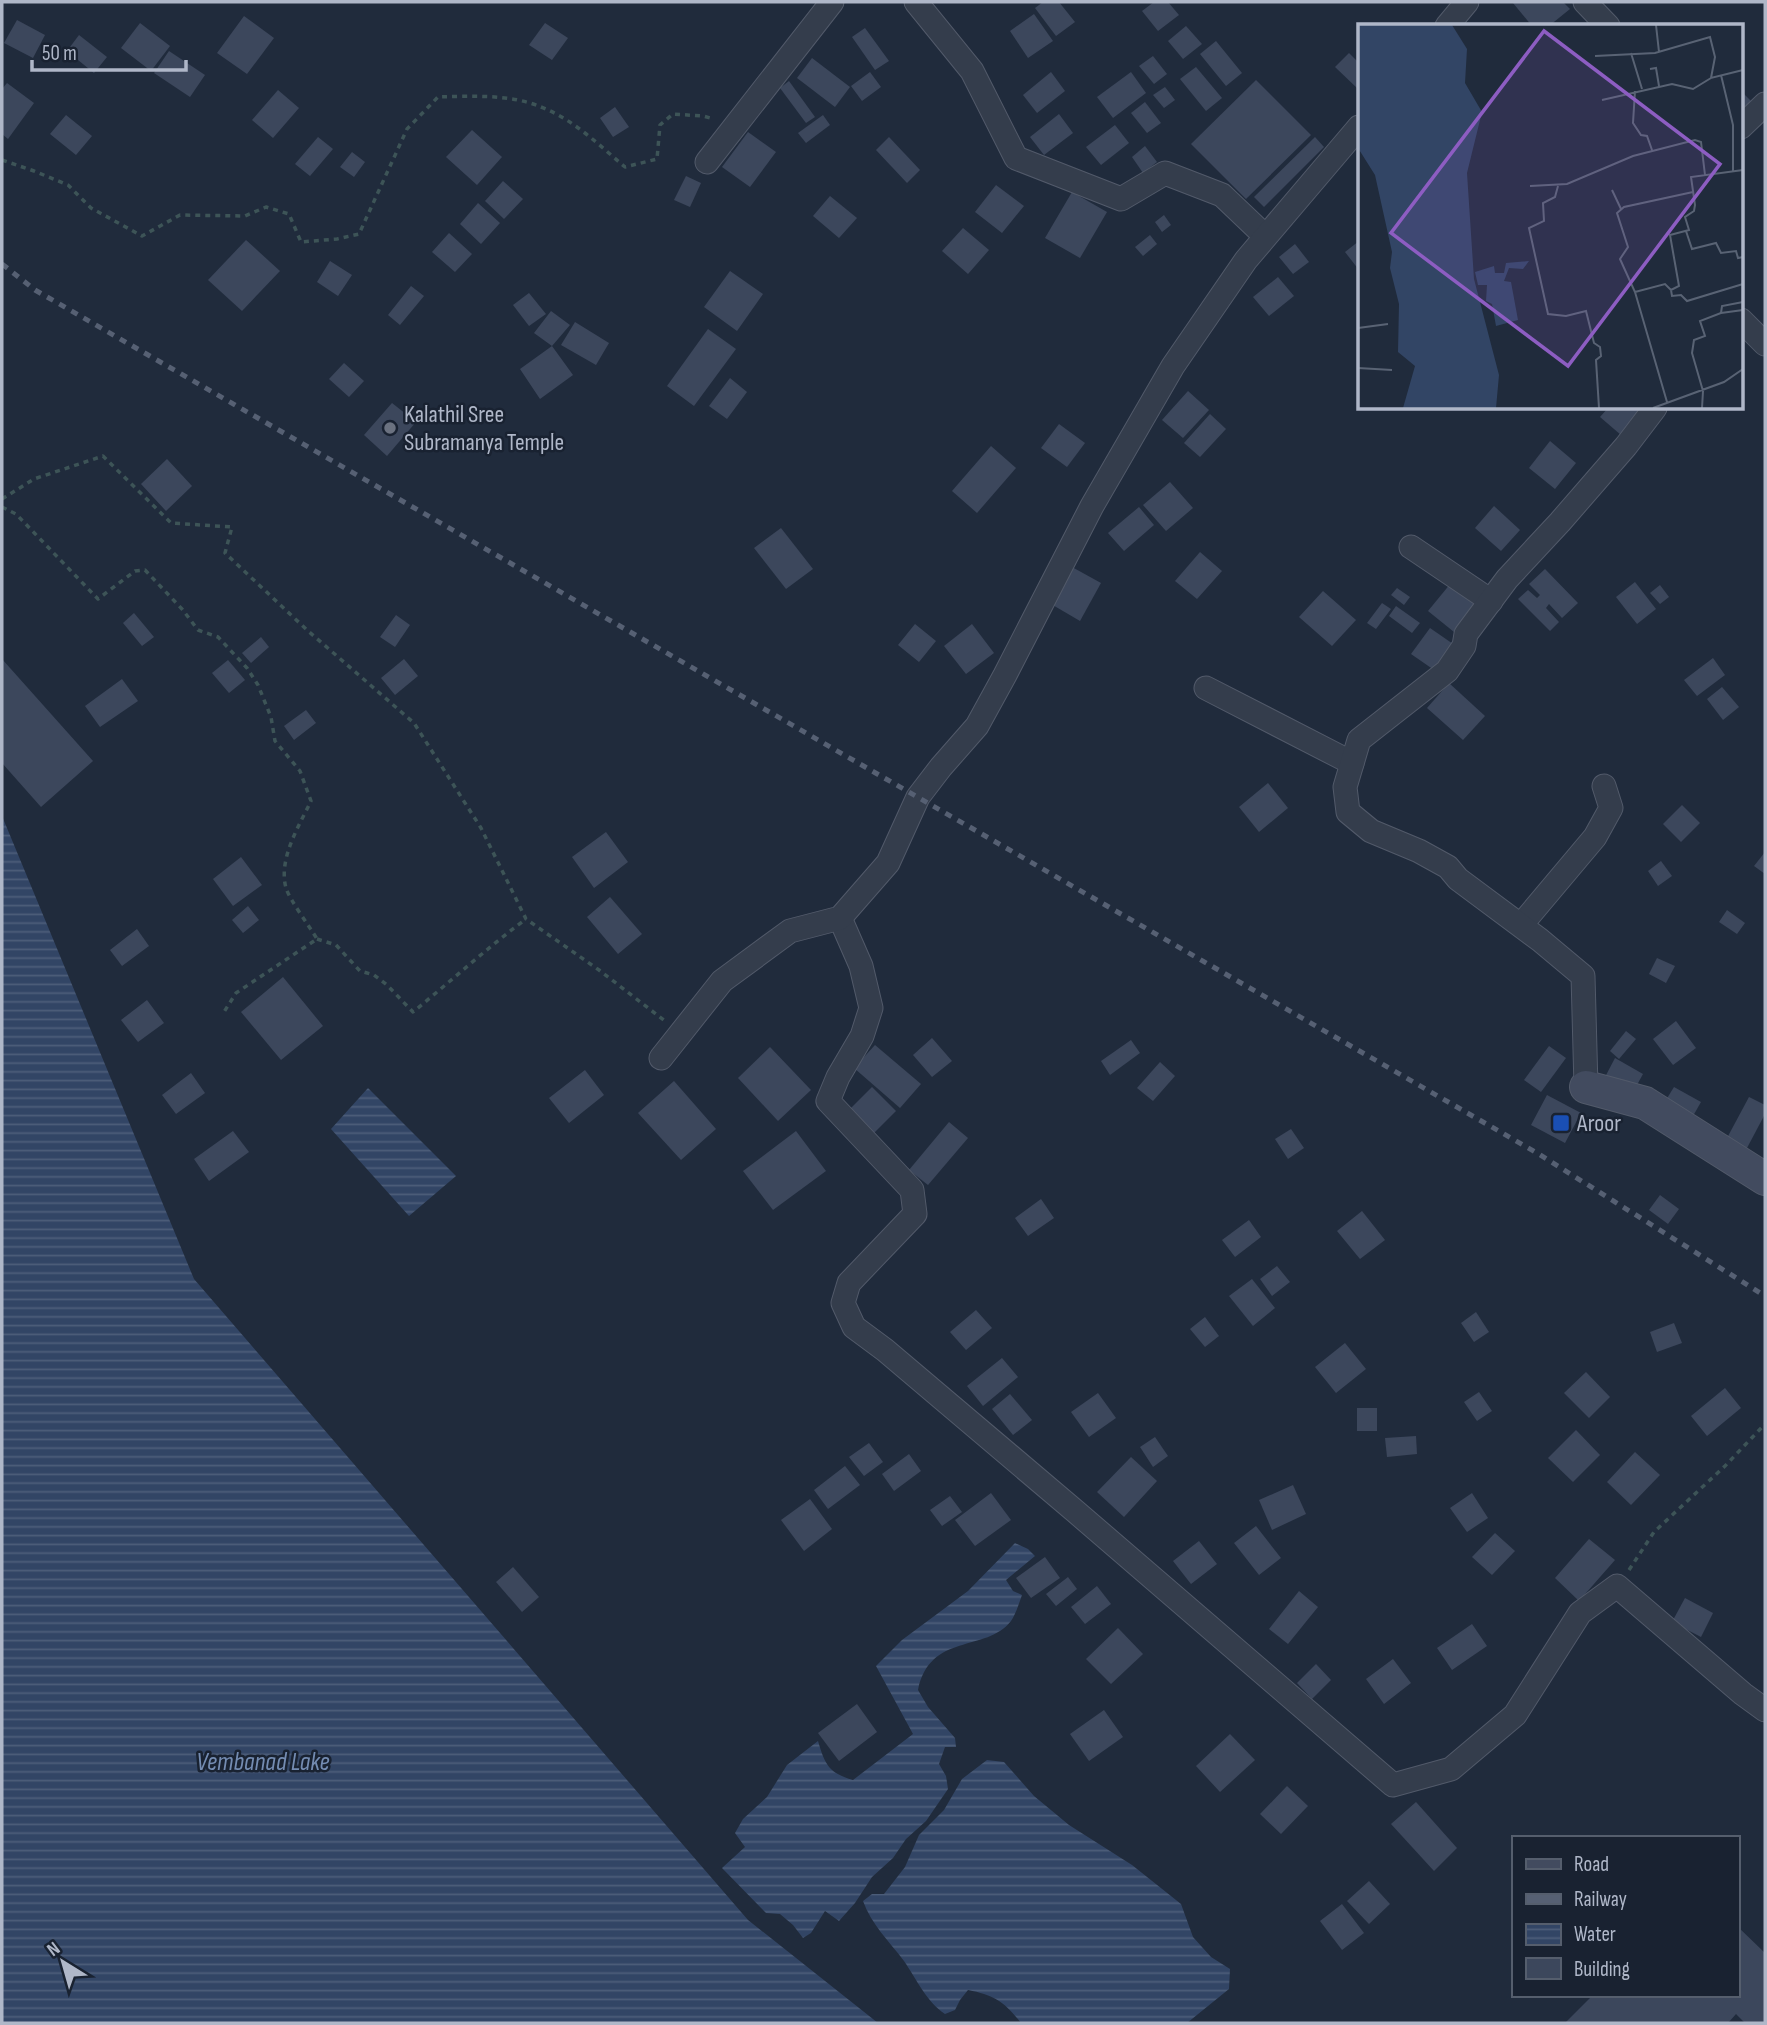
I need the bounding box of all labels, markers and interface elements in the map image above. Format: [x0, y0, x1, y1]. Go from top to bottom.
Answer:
inset map [1358, 24, 1742, 410]
scale bar [32, 28, 186, 72]
text: 50 m [42, 41, 77, 66]
place label: Kalathil Sree Subramanya Temple [404, 400, 564, 457]
marker: Kalathil Sree Subramanya Temple [382, 420, 398, 436]
place label: Aroor [1576, 1109, 1621, 1138]
marker: Aroor [1551, 1113, 1571, 1133]
water label: Vembanad Lake [196, 1747, 330, 1778]
legend [1512, 1836, 1739, 1997]
text: Road [1574, 1852, 1609, 1877]
text: Railway [1574, 1887, 1627, 1912]
text: Water [1574, 1922, 1616, 1947]
north arrow [28, 1927, 98, 1997]
text: N [43, 1937, 65, 1962]
text: Building [1574, 1957, 1630, 1982]

